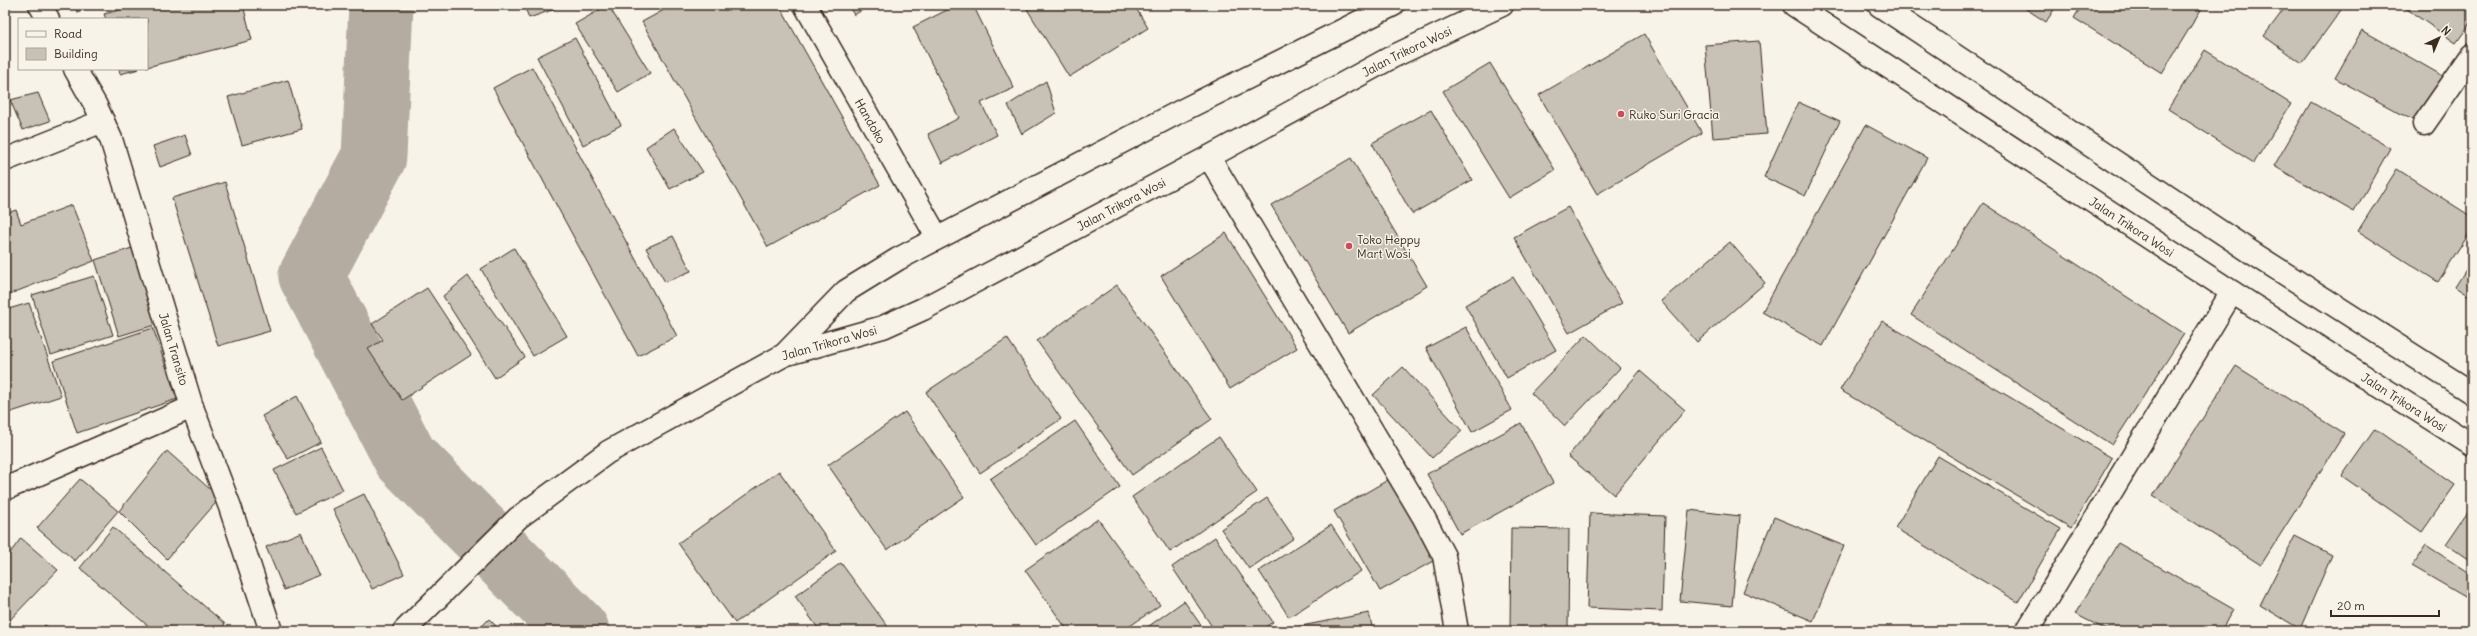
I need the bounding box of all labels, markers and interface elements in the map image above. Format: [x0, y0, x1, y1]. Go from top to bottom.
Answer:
legend [18, 18, 148, 70]
north arrow [2419, 18, 2459, 58]
street label: Jalan Trikora Wosi [1359, 23, 1454, 80]
text: N [2438, 23, 2454, 38]
text: Road [54, 26, 82, 41]
text: Building [54, 46, 98, 61]
street label: Handoko [852, 96, 890, 146]
place label: Ruko Suri Gracia [1629, 107, 1719, 122]
marker: Ruko Suri Gracia [1616, 109, 1626, 119]
street label: Jalan Trikora Wosi [1074, 174, 1168, 233]
street label: Jalan Trikora Wosi [2087, 193, 2177, 260]
place label: Toko Heppy Mart Wosi [1357, 232, 1420, 261]
marker: Toko Heppy Mart Wosi [1344, 241, 1354, 251]
street label: Jalan Transito [156, 311, 193, 387]
street label: Jalan Trikora Wosi [780, 322, 878, 363]
street label: Jalan Trikora Wosi [2359, 369, 2450, 435]
scale bar [2331, 592, 2439, 618]
text: 20 m [2337, 598, 2365, 613]

